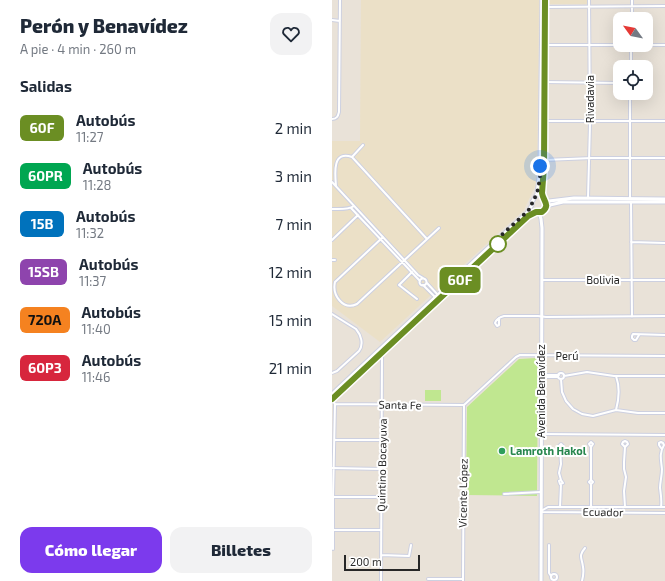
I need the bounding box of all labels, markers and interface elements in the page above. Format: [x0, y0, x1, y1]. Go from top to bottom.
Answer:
north arrow [613, 12, 653, 52]
map controls [613, 12, 653, 100]
button: heart [270, 13, 312, 55]
text: Perón y Benavídez [20, 14, 188, 37]
text: A pie · 4 min · 260 m [20, 41, 136, 57]
button: locate [613, 60, 653, 100]
street label: Rivadavia [583, 75, 596, 123]
text: Salidas [20, 77, 72, 95]
text: Autobús [76, 111, 135, 129]
text: 60F [30, 119, 54, 136]
text: 2 min [275, 119, 312, 137]
text: 11:27 [76, 129, 103, 145]
your location [530, 156, 550, 176]
text: Autobús [83, 159, 142, 177]
text: 60PR [28, 167, 63, 184]
text: 3 min [275, 167, 312, 185]
text: 11:28 [83, 177, 111, 193]
text: Autobús [76, 207, 135, 225]
text: 15B [31, 215, 53, 232]
text: 7 min [275, 215, 312, 233]
text: 11:32 [76, 225, 104, 241]
unlabelled marker [489, 235, 507, 253]
text: Autobús [79, 255, 138, 273]
text: 15SB [28, 263, 59, 280]
text: 12 min [269, 263, 312, 281]
line badge: 60F [437, 267, 483, 293]
text: 60F [448, 271, 472, 288]
text: 11:37 [79, 273, 106, 289]
street label: Bolivia [586, 273, 620, 286]
text: Autobús [82, 303, 141, 321]
text: 720A [28, 311, 62, 328]
text: 15 min [269, 311, 312, 329]
text: 11:40 [82, 321, 111, 337]
street label: Avenida Benavídez [534, 344, 547, 438]
street label: Perú [555, 349, 579, 362]
text: Autobús [82, 351, 141, 369]
text: 60P3 [28, 359, 62, 376]
text: 21 min [269, 359, 312, 377]
text: 11:46 [82, 369, 111, 385]
street label: Santa Fe [378, 398, 422, 411]
street label: Quintino Bocayuva [374, 418, 390, 512]
place label: Lamroth Hakol [510, 444, 587, 457]
marker: Lamroth Hakol [497, 446, 507, 456]
street label: Vicente López [455, 458, 470, 528]
street label: Ecuador [582, 505, 624, 518]
button: Cómo llegar [20, 527, 162, 573]
button: Billetes [170, 527, 312, 573]
scale bar [344, 553, 420, 572]
text: 200 m [350, 555, 382, 568]

